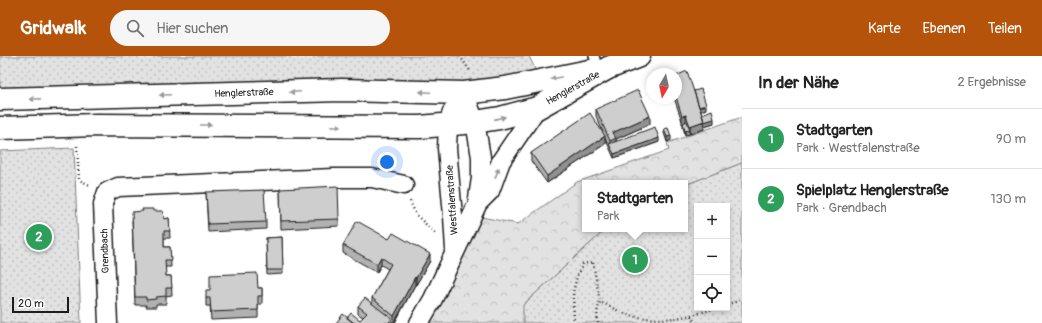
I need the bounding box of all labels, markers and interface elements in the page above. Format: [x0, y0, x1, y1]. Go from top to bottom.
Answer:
search box [110, 10, 390, 46]
text: Gridwalk [20, 16, 86, 40]
icon: search [124, 17, 146, 39]
text: Hier suchen [156, 19, 229, 38]
text: Karte [868, 20, 901, 37]
text: Ebenen [923, 20, 966, 37]
text: Teilen [988, 20, 1022, 37]
street label: Henglerstraße [544, 68, 602, 108]
north arrow [646, 68, 682, 104]
text: In der Nähe [758, 72, 839, 93]
text: 2 Ergebnisse [957, 74, 1026, 90]
one-way arrow [550, 75, 562, 81]
street label: Henglerstraße [214, 86, 274, 100]
one-way arrow [289, 88, 301, 95]
one-way arrow [419, 89, 431, 96]
one-way arrow [158, 92, 171, 98]
one-way arrow [29, 95, 41, 102]
one-way arrow [494, 114, 506, 120]
text: Stadtgarten [796, 121, 873, 140]
one-way arrow [200, 122, 213, 128]
one-way arrow [330, 123, 343, 129]
text: 1 [768, 131, 774, 147]
text: 90 m [996, 131, 1026, 147]
text: Park · Westfalenstraße [796, 140, 920, 156]
your location [377, 152, 397, 172]
street label: Westfalenstraße [444, 165, 460, 235]
one-way arrow [494, 166, 500, 178]
popup [582, 180, 688, 232]
text: Spielplatz Henglerstraße [796, 181, 949, 200]
text: Stadtgarten [597, 189, 673, 208]
text: 2 [767, 191, 775, 207]
text: 130 m [990, 191, 1026, 207]
text: Park · Grendbach [796, 200, 887, 216]
map controls [694, 203, 730, 311]
button: + [694, 203, 730, 239]
text: Park [597, 208, 619, 224]
pin: 2 [26, 222, 52, 252]
street label: Grendbach [98, 228, 112, 274]
button: − [694, 239, 730, 275]
pin: 1 [622, 245, 648, 275]
button: locate [694, 275, 730, 311]
scale bar [12, 295, 69, 314]
text: 20 m [18, 297, 44, 310]

